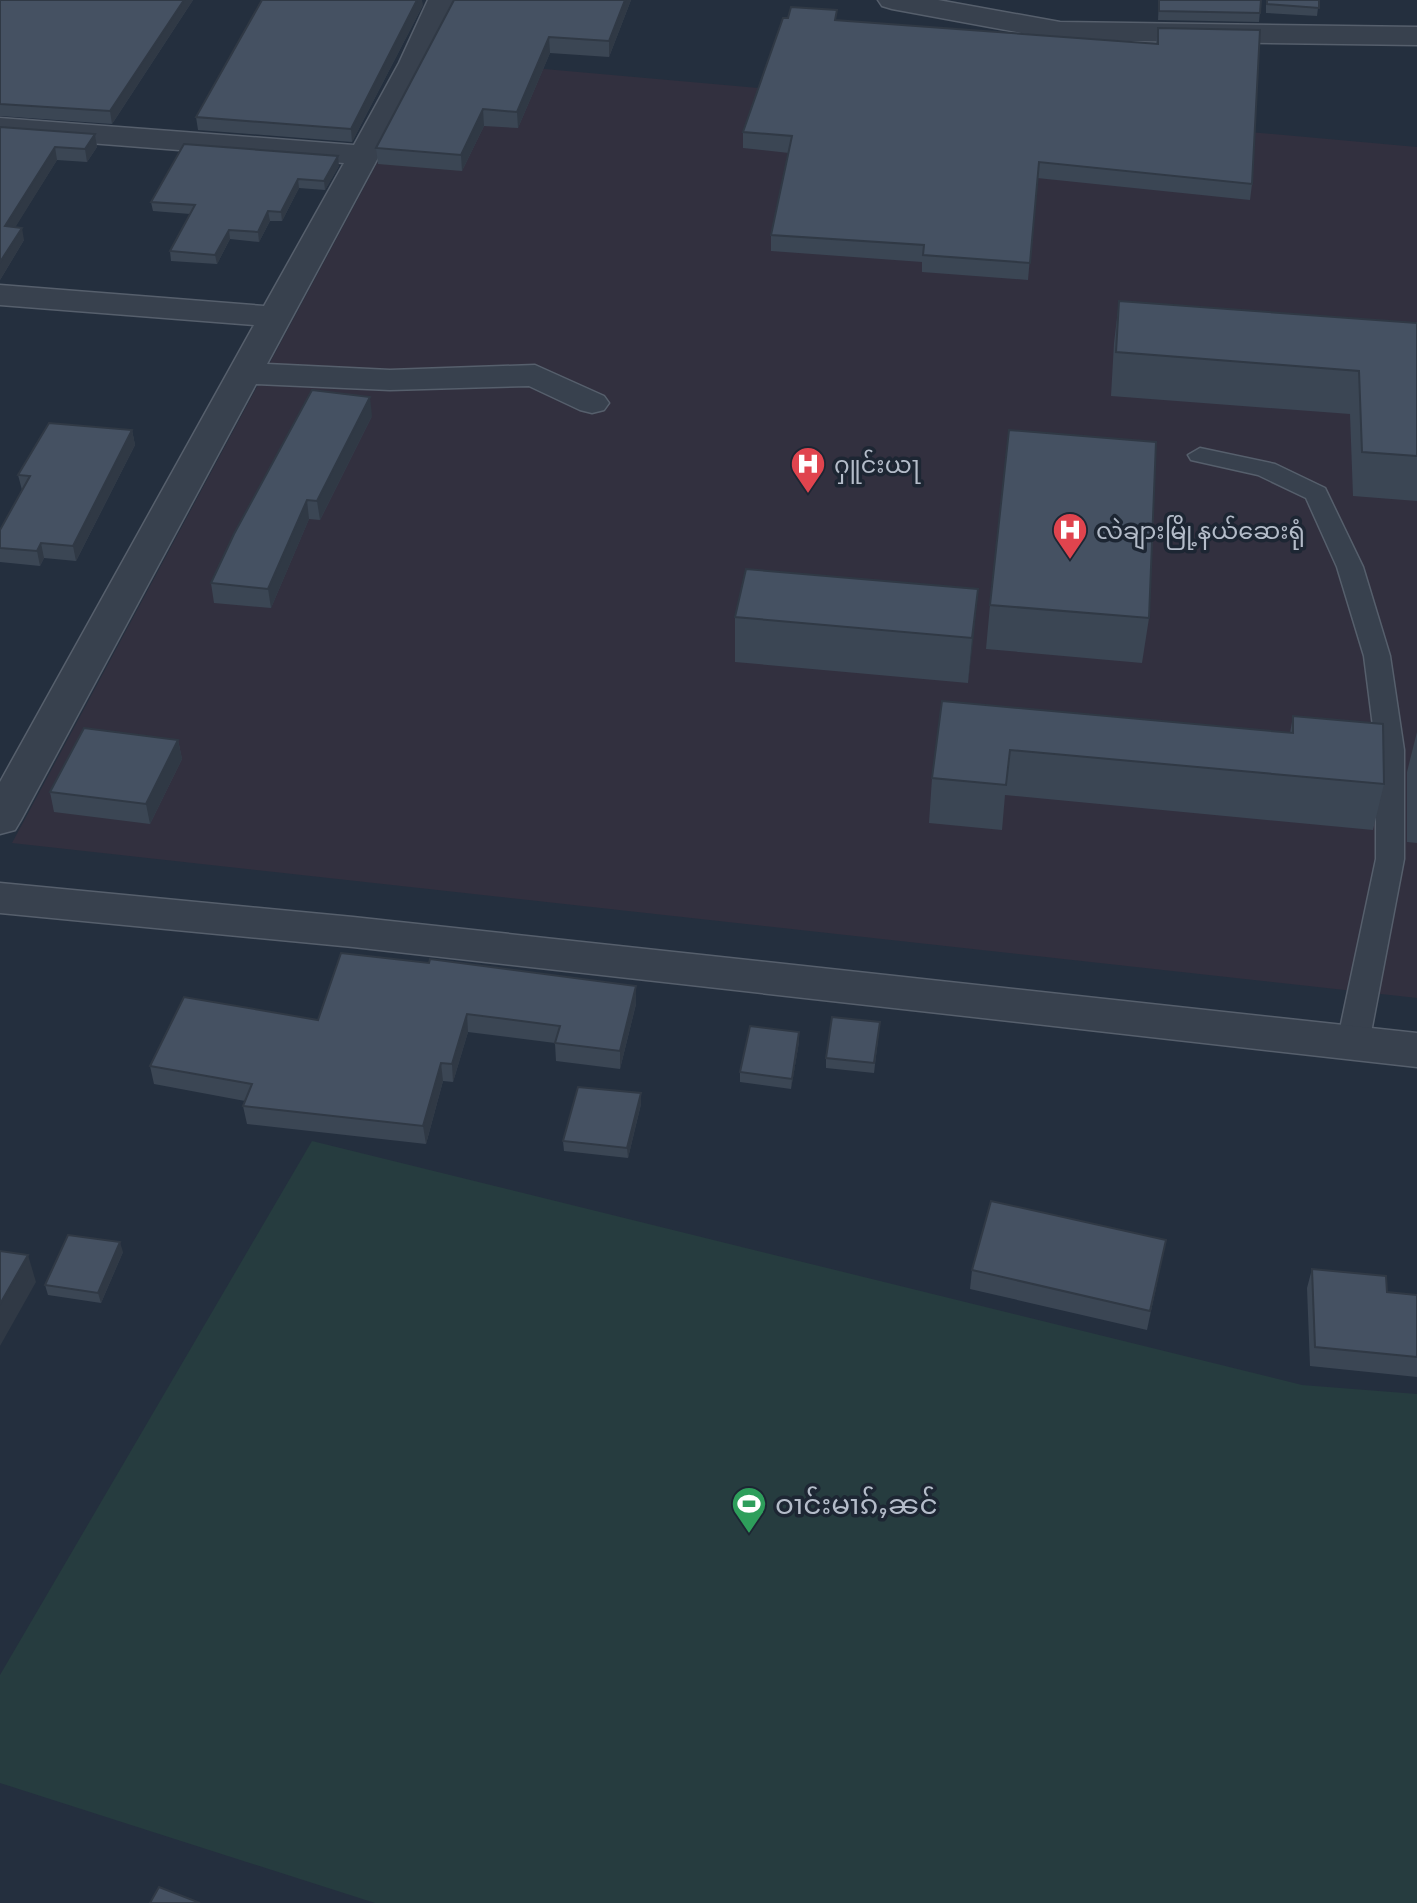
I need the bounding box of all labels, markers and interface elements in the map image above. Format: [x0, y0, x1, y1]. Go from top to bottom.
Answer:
hospital icon: ႁူင်းယႃ [789, 445, 827, 495]
place label: ႁူင်းယႃ [834, 449, 921, 484]
hospital icon: လဲချားမြို့နယ်ဆေးရုံ [1051, 511, 1089, 561]
place label: လဲချားမြို့နယ်ဆေးရုံ [1096, 515, 1305, 550]
sports icon: ဝၢင်းမၢၵ်ႇၼင် [730, 1485, 768, 1535]
place label: ဝၢင်းမၢၵ်ႇၼင် [775, 1486, 938, 1520]

